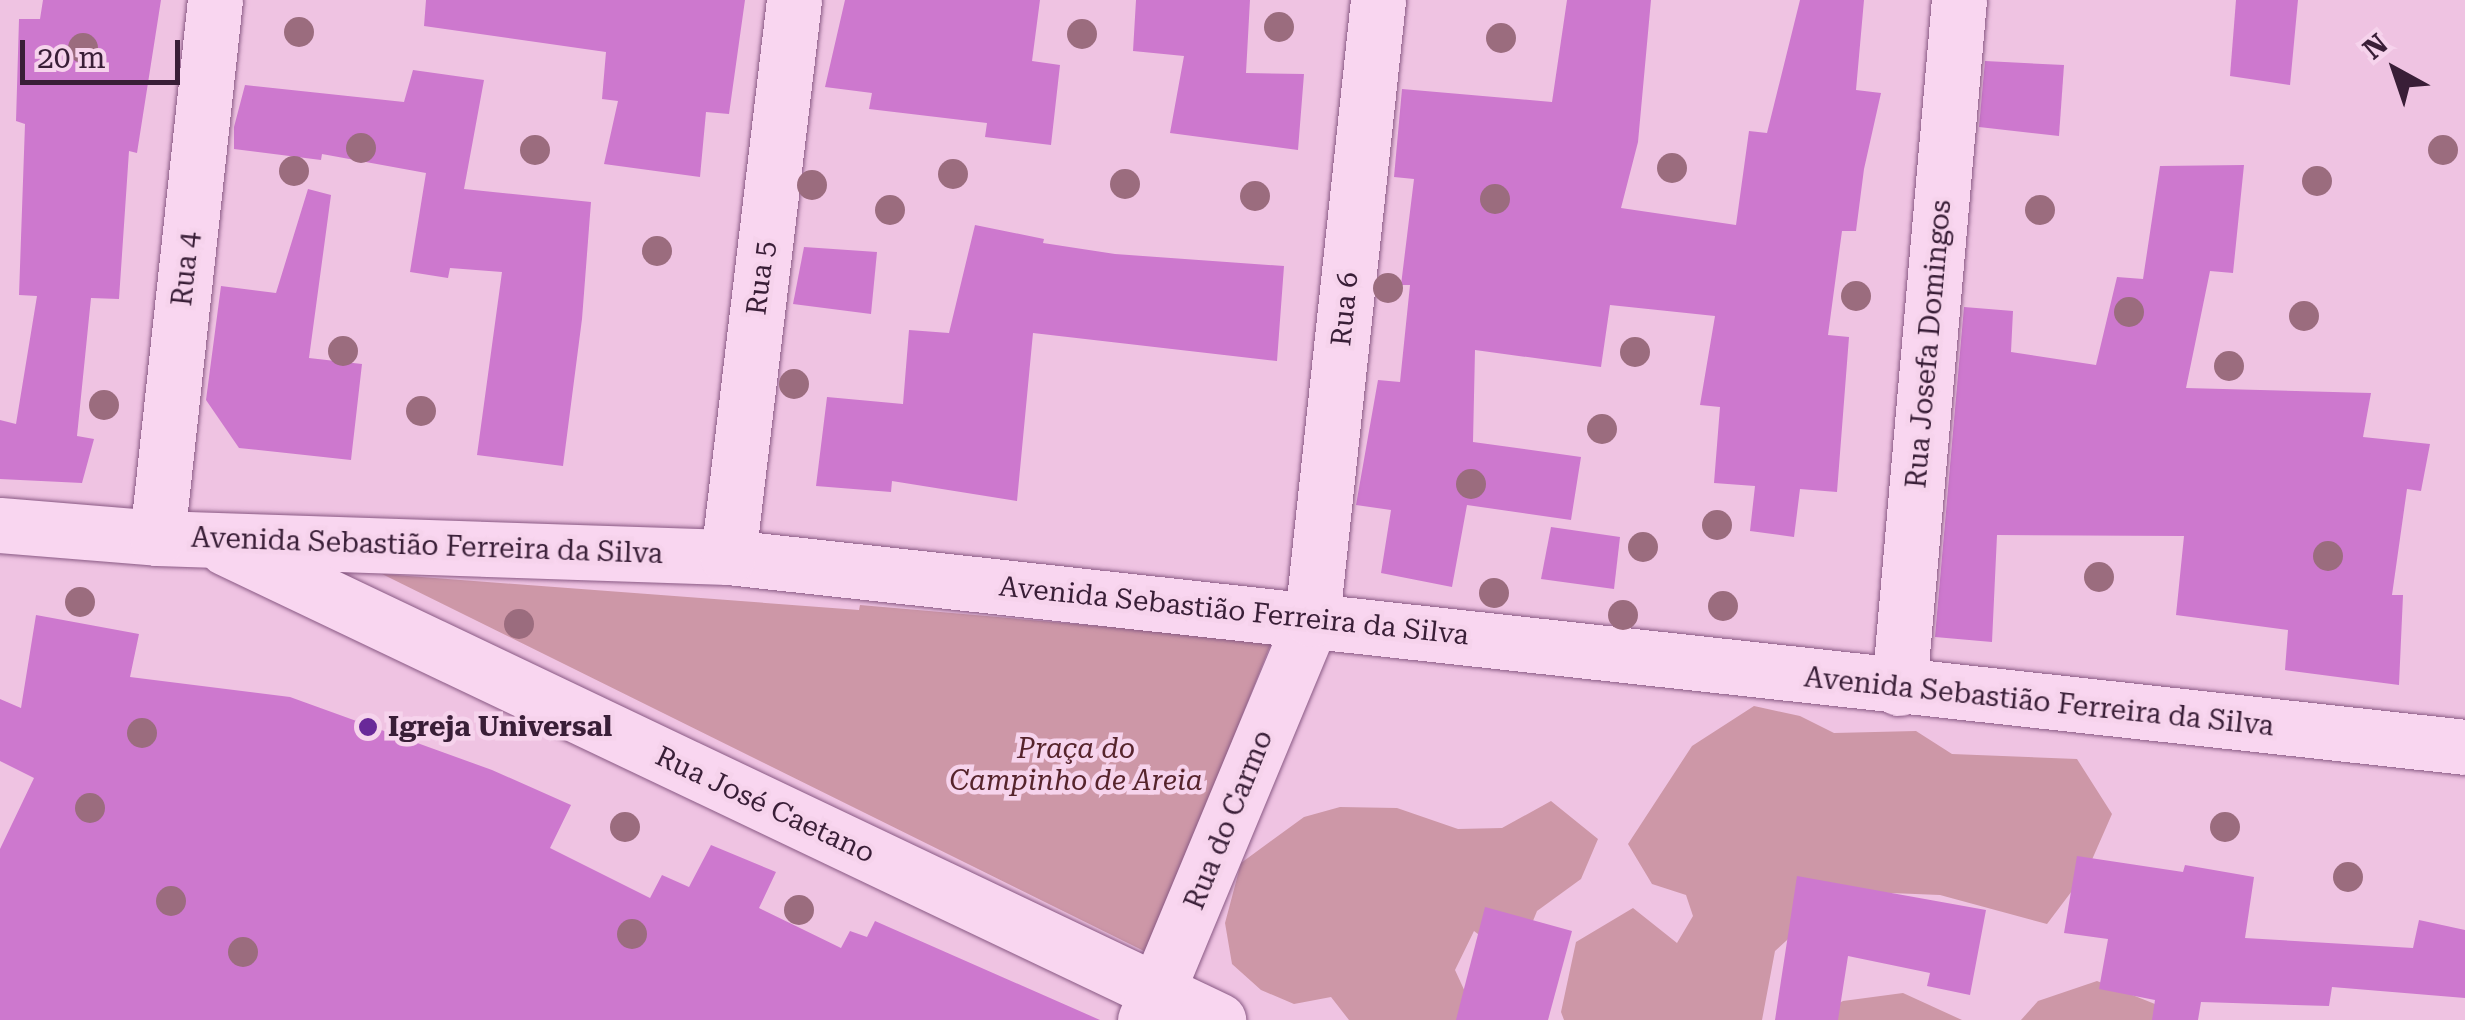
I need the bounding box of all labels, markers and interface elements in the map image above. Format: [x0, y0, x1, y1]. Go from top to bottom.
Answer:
scale bar [25, 20, 185, 82]
north arrow [2345, 20, 2445, 120]
text: N [2357, 27, 2394, 66]
text: 20 m [37, 40, 106, 75]
street label: Rua Josefa Domingos [1900, 198, 1958, 490]
street label: Rua 4 [165, 230, 207, 308]
street label: Rua 5 [740, 239, 782, 317]
street label: Rua 6 [1324, 270, 1366, 348]
street label: Avenida Sebastião Ferreira da Silva [190, 521, 664, 571]
street label: Avenida Sebastião Ferreira da Silva [997, 570, 1471, 652]
street label: Avenida Sebastião Ferreira da Silva [1802, 661, 2276, 743]
place label: Igreja Universal [388, 710, 612, 744]
marker: Igreja Universal [357, 716, 379, 738]
street label: Rua do Carmo [1178, 725, 1280, 915]
park label: Praça do Campinho de Areia [949, 732, 1203, 798]
street label: Rua José Caetano [650, 740, 880, 870]

